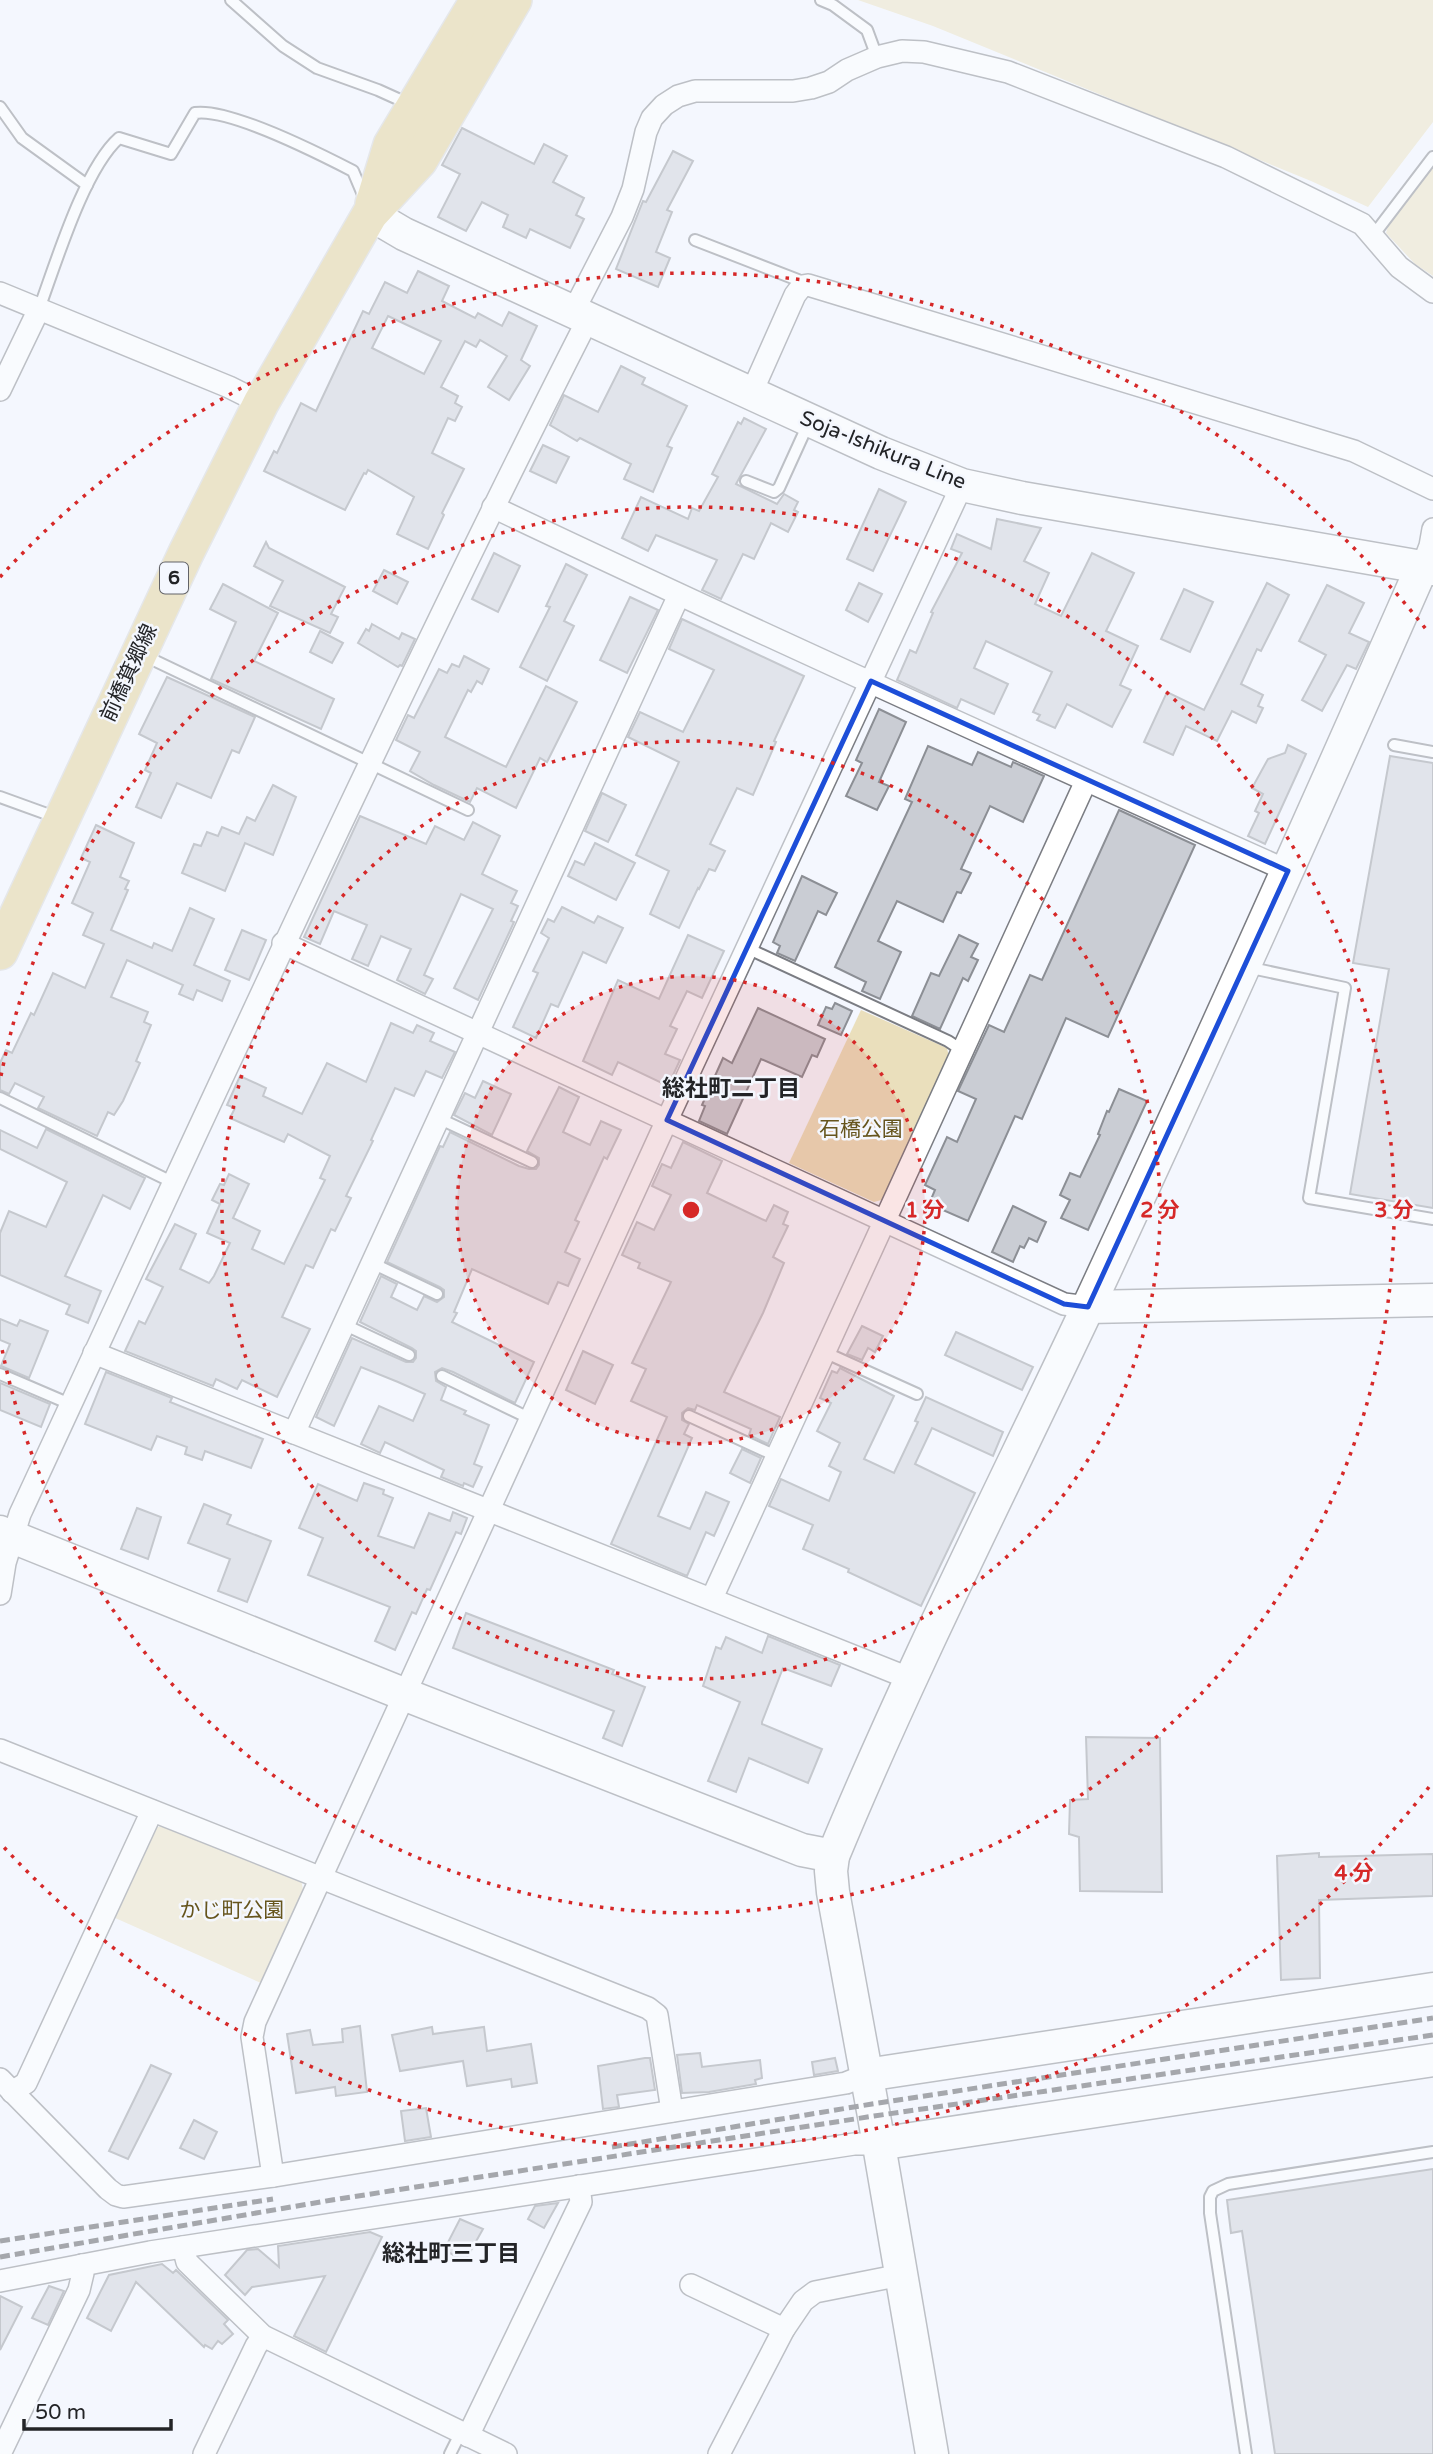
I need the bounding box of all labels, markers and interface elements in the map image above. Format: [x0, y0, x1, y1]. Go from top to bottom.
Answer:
street label: Soja-Ishikura Line [796, 405, 970, 495]
road number: 6 [160, 562, 188, 594]
street label: 前橋箕郷線 [95, 620, 163, 726]
district label: 総社町二丁目 [662, 1075, 800, 1103]
park label: 石橋公園 [819, 1117, 903, 1142]
centre of rings [679, 1198, 703, 1222]
text: 1 分 [905, 1198, 945, 1223]
text: 2 分 [1140, 1198, 1180, 1223]
text: 3 分 [1374, 1198, 1414, 1223]
text: 4 分 [1334, 1861, 1374, 1886]
park label: かじ町公園 [180, 1898, 285, 1923]
district label: 総社町三丁目 [382, 2240, 520, 2268]
scale bar [24, 2388, 172, 2432]
text: 50 m [35, 2400, 86, 2425]

